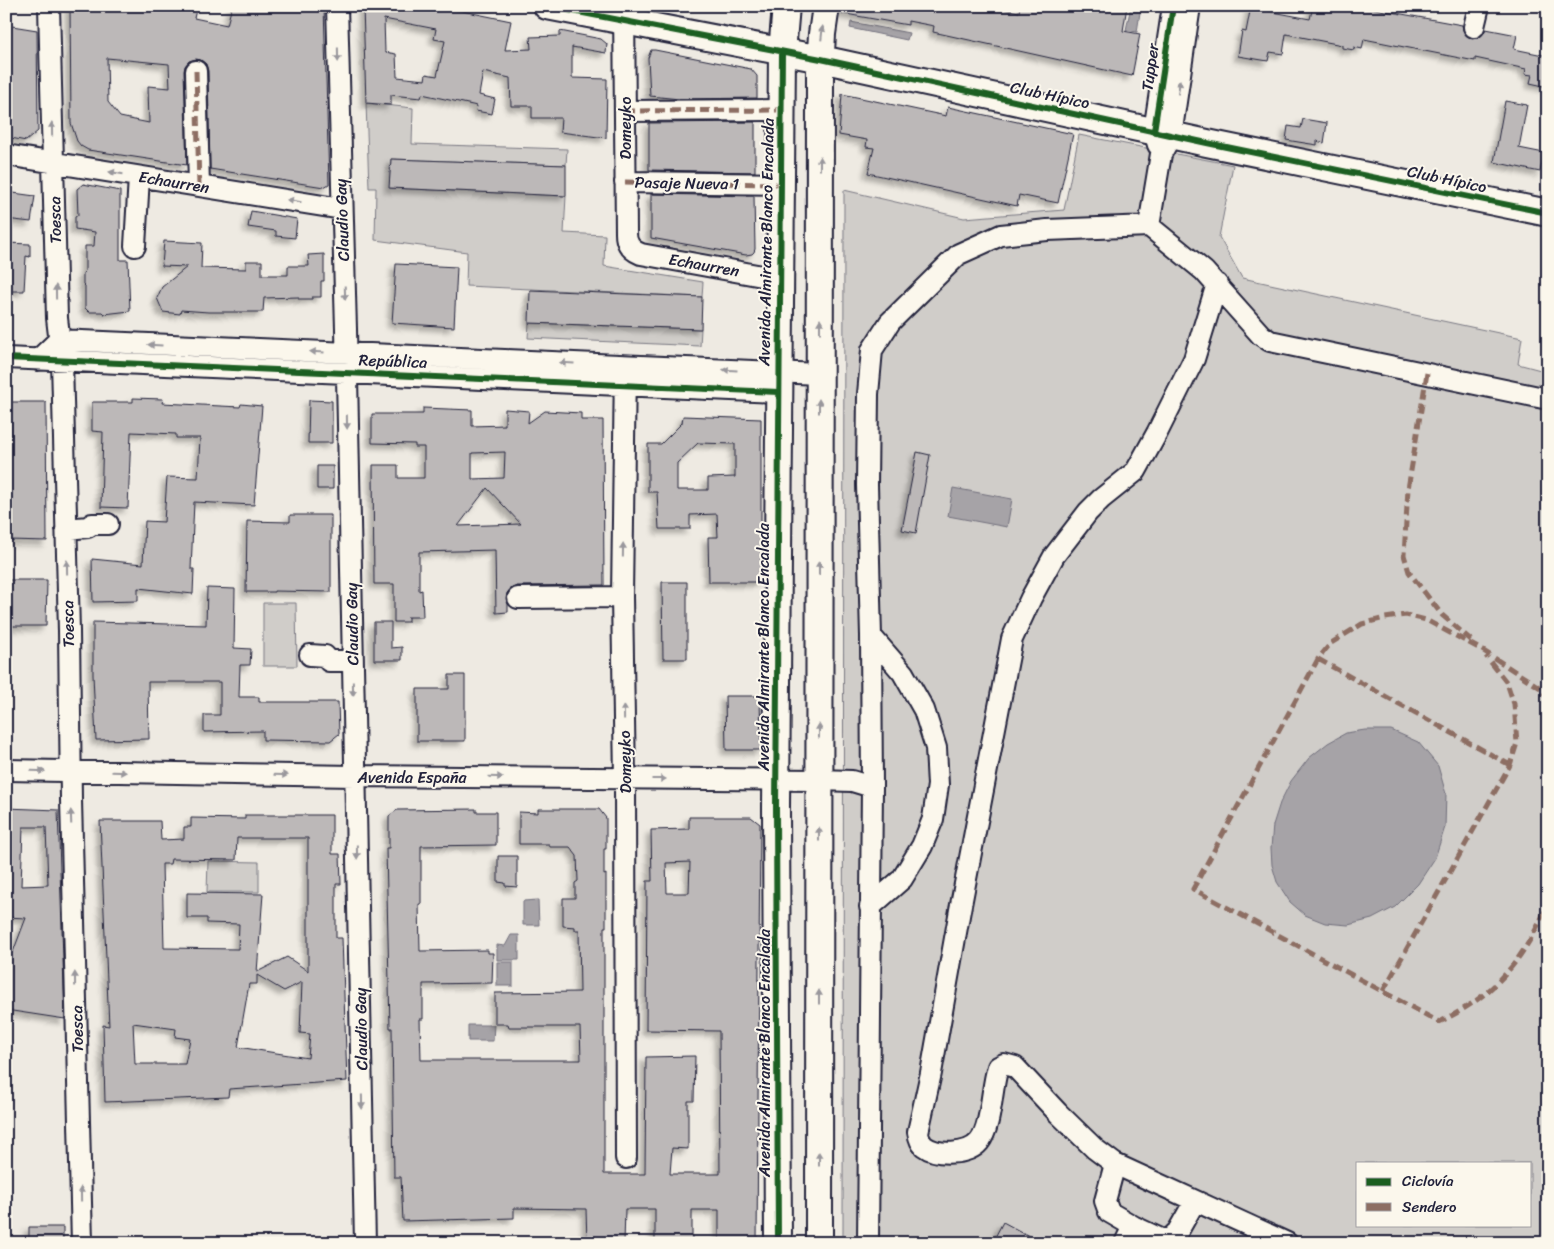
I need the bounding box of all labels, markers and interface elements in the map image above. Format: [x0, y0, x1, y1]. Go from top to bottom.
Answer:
one-way arrow [818, 24, 826, 40]
street label: Tupper [1132, 40, 1168, 93]
one-way arrow [334, 47, 342, 63]
street label: Club Hípico [1008, 72, 1092, 118]
one-way arrow [1175, 79, 1183, 95]
street label: Domeyko [611, 96, 640, 159]
street label: Avenida Almirante Blanco Encalada [749, 117, 783, 367]
one-way arrow [48, 121, 56, 137]
one-way arrow [816, 155, 824, 171]
street label: Club Hípico [1405, 156, 1489, 202]
street label: Echaurren [137, 162, 212, 202]
street label: Pasaje Nueva 1 [634, 168, 740, 198]
one-way arrow [108, 169, 124, 177]
street label: Claudio Gay [326, 177, 358, 262]
street label: Toesca [40, 196, 70, 244]
one-way arrow [286, 197, 302, 205]
street label: Echaurren [666, 245, 742, 286]
one-way arrow [52, 284, 60, 300]
one-way arrow [341, 285, 349, 301]
one-way arrow [816, 317, 824, 333]
one-way arrow [147, 340, 163, 348]
street label: República [358, 345, 428, 377]
one-way arrow [309, 348, 325, 356]
one-way arrow [559, 359, 575, 367]
one-way arrow [721, 366, 737, 374]
one-way arrow [815, 398, 823, 414]
one-way arrow [343, 414, 351, 430]
street label: Avenida Almirante Blanco Encalada [749, 522, 778, 772]
one-way arrow [619, 542, 627, 558]
one-way arrow [63, 558, 71, 574]
one-way arrow [815, 560, 823, 576]
street label: Claudio Gay [337, 582, 367, 665]
street label: Toesca [53, 600, 83, 648]
one-way arrow [349, 682, 357, 698]
one-way arrow [620, 704, 628, 720]
one-way arrow [815, 723, 823, 739]
street label: Domeyko [610, 730, 640, 794]
street label: Avenida España [356, 763, 468, 792]
one-way arrow [30, 767, 46, 775]
one-way arrow [111, 768, 127, 776]
one-way arrow [274, 771, 290, 779]
one-way arrow [489, 773, 505, 781]
one-way arrow [651, 775, 667, 783]
one-way arrow [67, 808, 75, 824]
one-way arrow [815, 826, 823, 842]
one-way arrow [353, 844, 361, 860]
street label: Avenida Almirante Blanco Encalada [750, 928, 779, 1178]
one-way arrow [71, 971, 79, 987]
street label: Claudio Gay [346, 987, 376, 1070]
one-way arrow [815, 988, 823, 1004]
street label: Toesca [62, 1005, 92, 1053]
one-way arrow [359, 1094, 367, 1110]
one-way arrow [815, 1151, 823, 1167]
legend [1356, 1162, 1532, 1226]
text: Ciclovía [1402, 1168, 1454, 1194]
one-way arrow [77, 1186, 85, 1202]
text: Sendero [1402, 1194, 1457, 1220]

